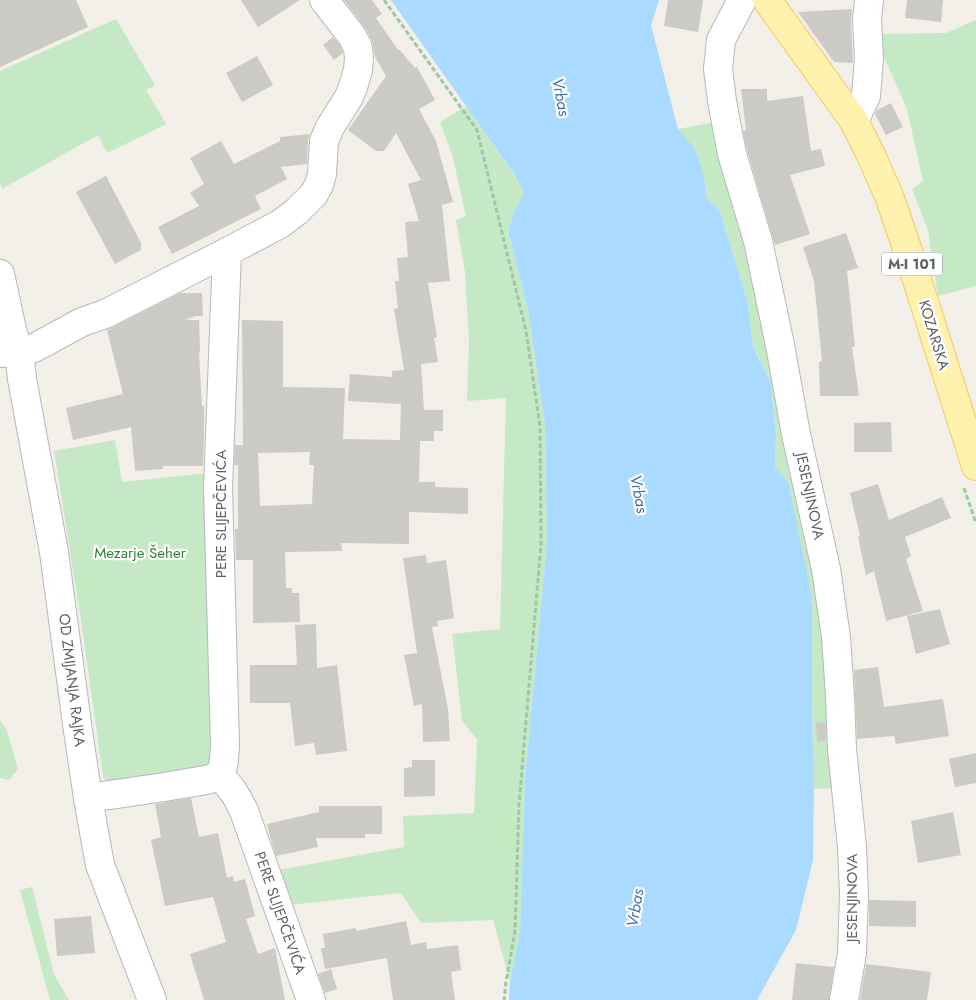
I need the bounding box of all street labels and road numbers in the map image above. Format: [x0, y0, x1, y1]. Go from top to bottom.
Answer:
road number: M-I 101 [882, 252, 942, 276]
street label: KOZARSKA [913, 297, 955, 373]
street label: JESENJINOVA [790, 448, 830, 542]
street label: PERE SLIJEPČEVIĆA [210, 450, 232, 578]
street label: OD ZMIJANJA RAJKA [53, 612, 91, 748]
street label: PERE SLIJEPČEVIĆA [249, 849, 311, 977]
street label: JESENJINOVA [841, 854, 863, 944]

